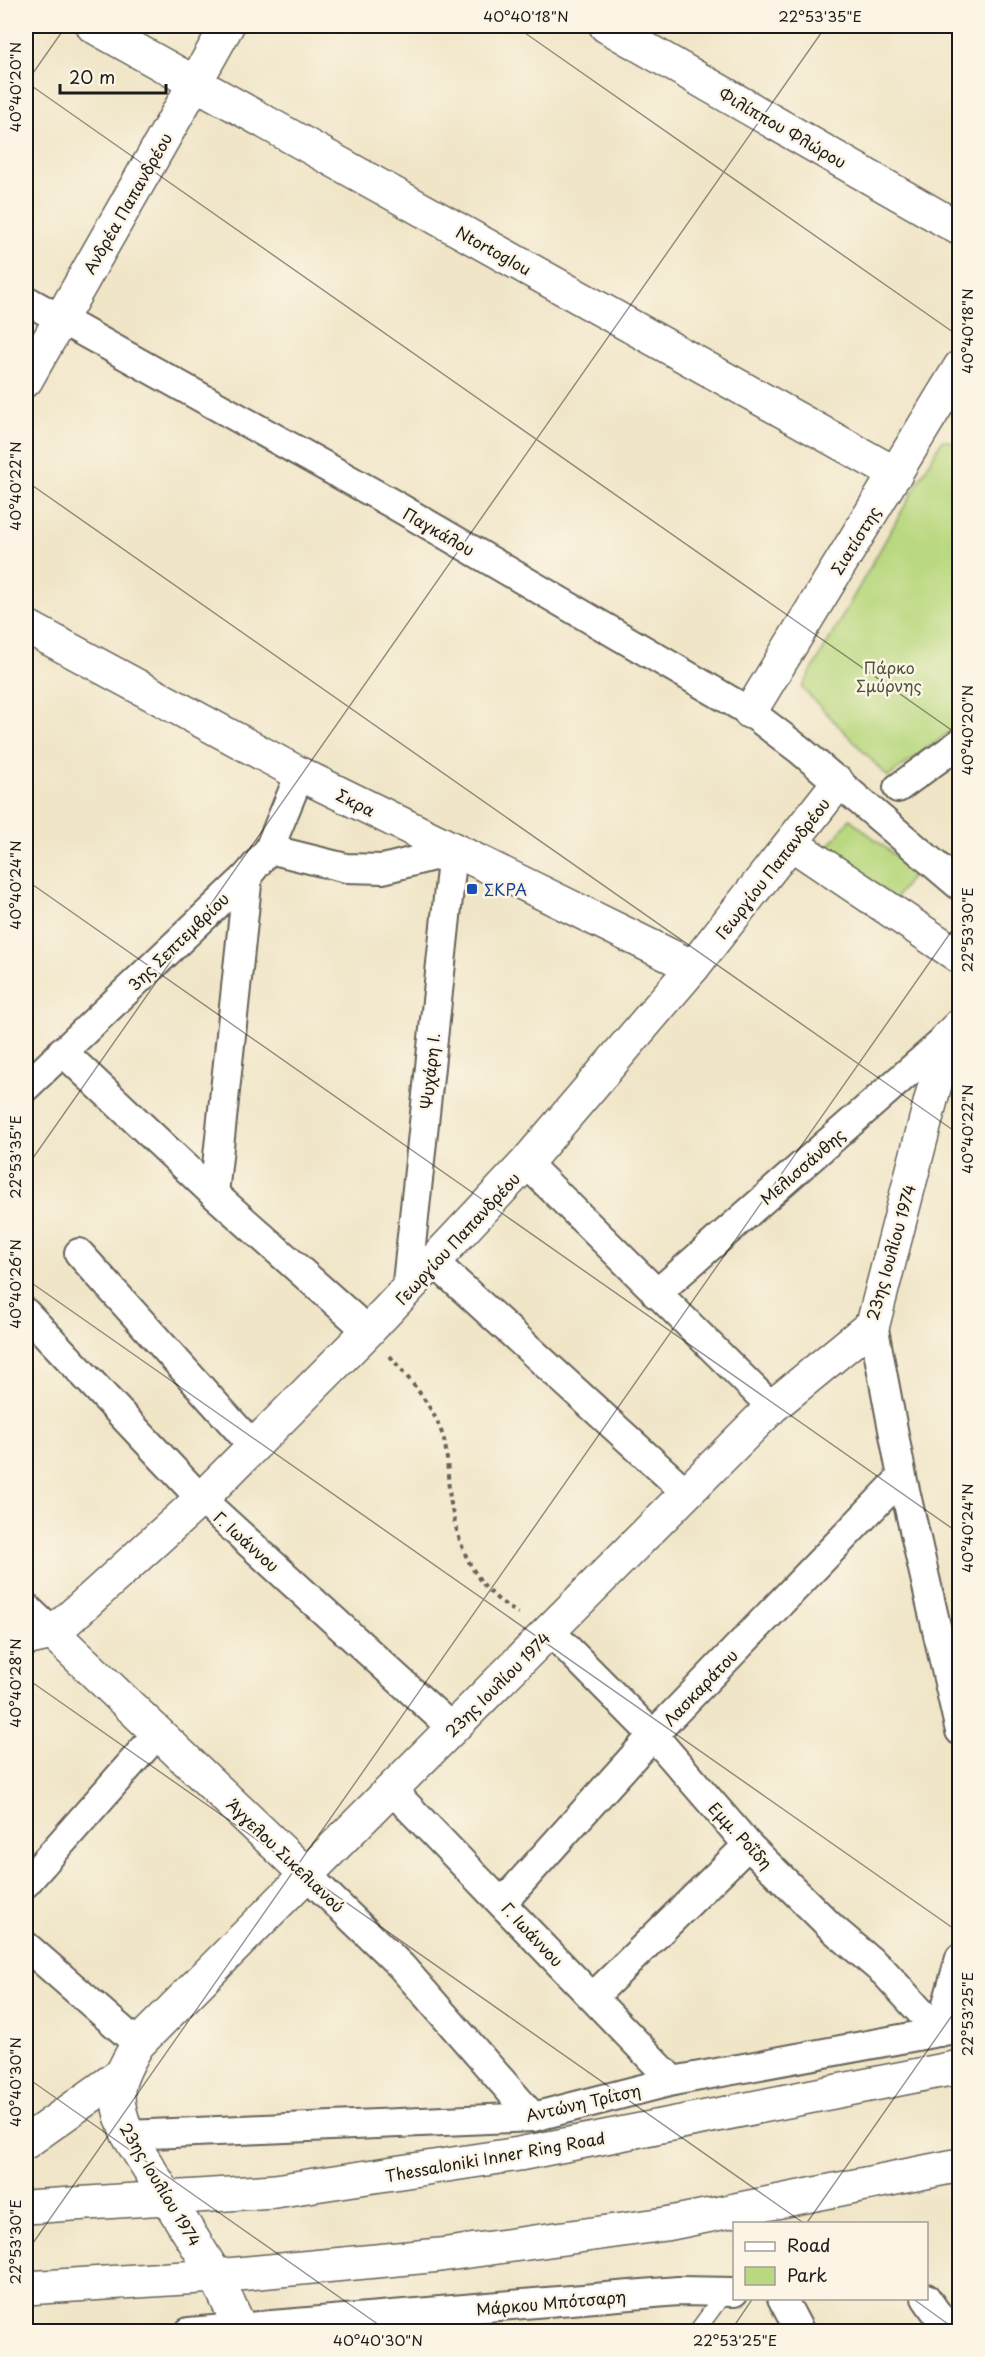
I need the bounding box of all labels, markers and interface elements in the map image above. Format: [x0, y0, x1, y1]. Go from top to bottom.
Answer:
text: 40°40'18"N [483, 4, 569, 27]
text: 22°53'35"E [778, 4, 862, 27]
text: 40°40'20"N [3, 42, 26, 132]
scale bar [60, 57, 166, 95]
text: 20 m [69, 63, 115, 90]
street label: Φιλίππου Φλώρου [715, 81, 851, 173]
street label: Ανδρέα Παπανδρέου [77, 128, 177, 278]
street label: Ntortoglou [452, 219, 536, 281]
text: 40°40'18"N [955, 288, 978, 374]
text: 40°40'22"N [3, 441, 26, 531]
street label: Παγκάλου [399, 501, 479, 561]
street label: Σιατίστης [825, 501, 885, 579]
park label: Πάρκο Σμύρνης [856, 655, 922, 697]
text: 40°40'20"N [955, 685, 978, 775]
street label: Σκρα [333, 782, 380, 822]
street label: Γεωργίου Παπανδρέου [709, 792, 835, 944]
text: 40°40'24"N [3, 840, 26, 930]
place label: ΣΚΡΑ [484, 877, 527, 901]
marker: ΣΚΡΑ [465, 882, 479, 896]
street label: 3ης Σεπτεμβρίου [122, 886, 234, 996]
text: 22°53'30"E [955, 887, 978, 973]
street label: Ψυχάρη Ι. [413, 1032, 445, 1110]
text: 40°40'22"N [955, 1084, 978, 1174]
text: 22°53'35"E [3, 1115, 26, 1199]
street label: Μελισσάνθης [754, 1122, 850, 1210]
street label: Γεωργίου Παπανδρέου [389, 1166, 525, 1310]
street label: 23ης Ιουλίου 1974 [859, 1181, 921, 1323]
text: 40°40'26"N [3, 1239, 26, 1329]
text: 40°40'24"N [955, 1483, 978, 1573]
street label: Γ. Ιωάννου [209, 1505, 285, 1577]
street label: 23ης Ιουλίου 1974 [439, 1626, 555, 1742]
text: 40°40'28"N [3, 1638, 26, 1728]
street label: Λασκαράτου [657, 1643, 743, 1731]
street label: Άγγελου Σικελιανού [222, 1792, 350, 1918]
street label: Εμμ. Ροΐδη [704, 1796, 778, 1874]
street label: Γ. Ιωάννου [497, 1896, 569, 1972]
text: 22°53'25"E [955, 1972, 978, 2056]
text: 40°40'30"N [3, 2037, 26, 2127]
street label: Αντώνη Τρίτση [523, 2077, 643, 2127]
street label: 23ης Ιουλίου 1974 [115, 2118, 207, 2250]
street label: Thessaloniki Inner Ring Road [383, 2125, 607, 2187]
text: 22°53'30"E [3, 2199, 26, 2285]
legend [733, 2222, 928, 2300]
text: Road [787, 2231, 831, 2258]
text: Park [787, 2261, 827, 2288]
street label: Μάρκου Μπότσαρη [475, 2283, 627, 2321]
text: 40°40'30"N [333, 2328, 423, 2351]
text: 22°53'25"E [693, 2328, 777, 2351]

